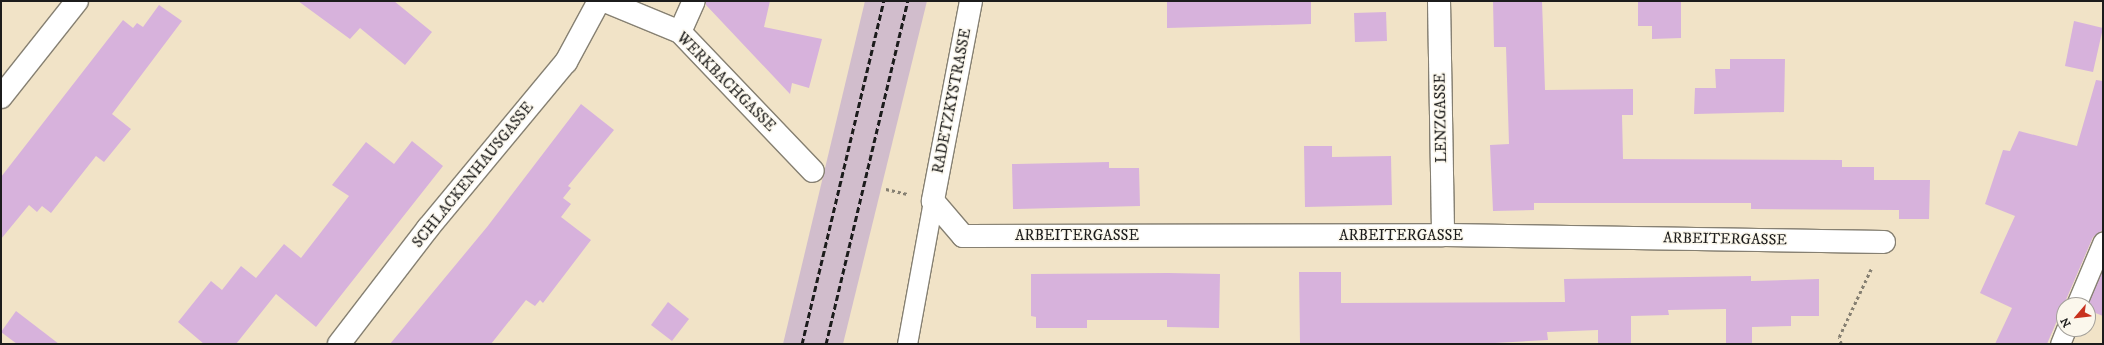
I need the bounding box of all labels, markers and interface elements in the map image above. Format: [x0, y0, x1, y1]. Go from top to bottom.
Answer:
street label: RADETZKYSTRASSE [929, 27, 975, 175]
street label: WERKBACHGASSE [673, 29, 779, 135]
street label: LENZGASSE [1431, 73, 1451, 163]
street label: SCHLACKENHAUSGASSE [409, 99, 537, 251]
street label: ARBEITERGASSE [1015, 227, 1139, 245]
street label: ARBEITERGASSE [1339, 227, 1463, 245]
street label: ARBEITERGASSE [1663, 229, 1787, 249]
north arrow [2056, 297, 2096, 337]
text: N [2058, 315, 2075, 329]

